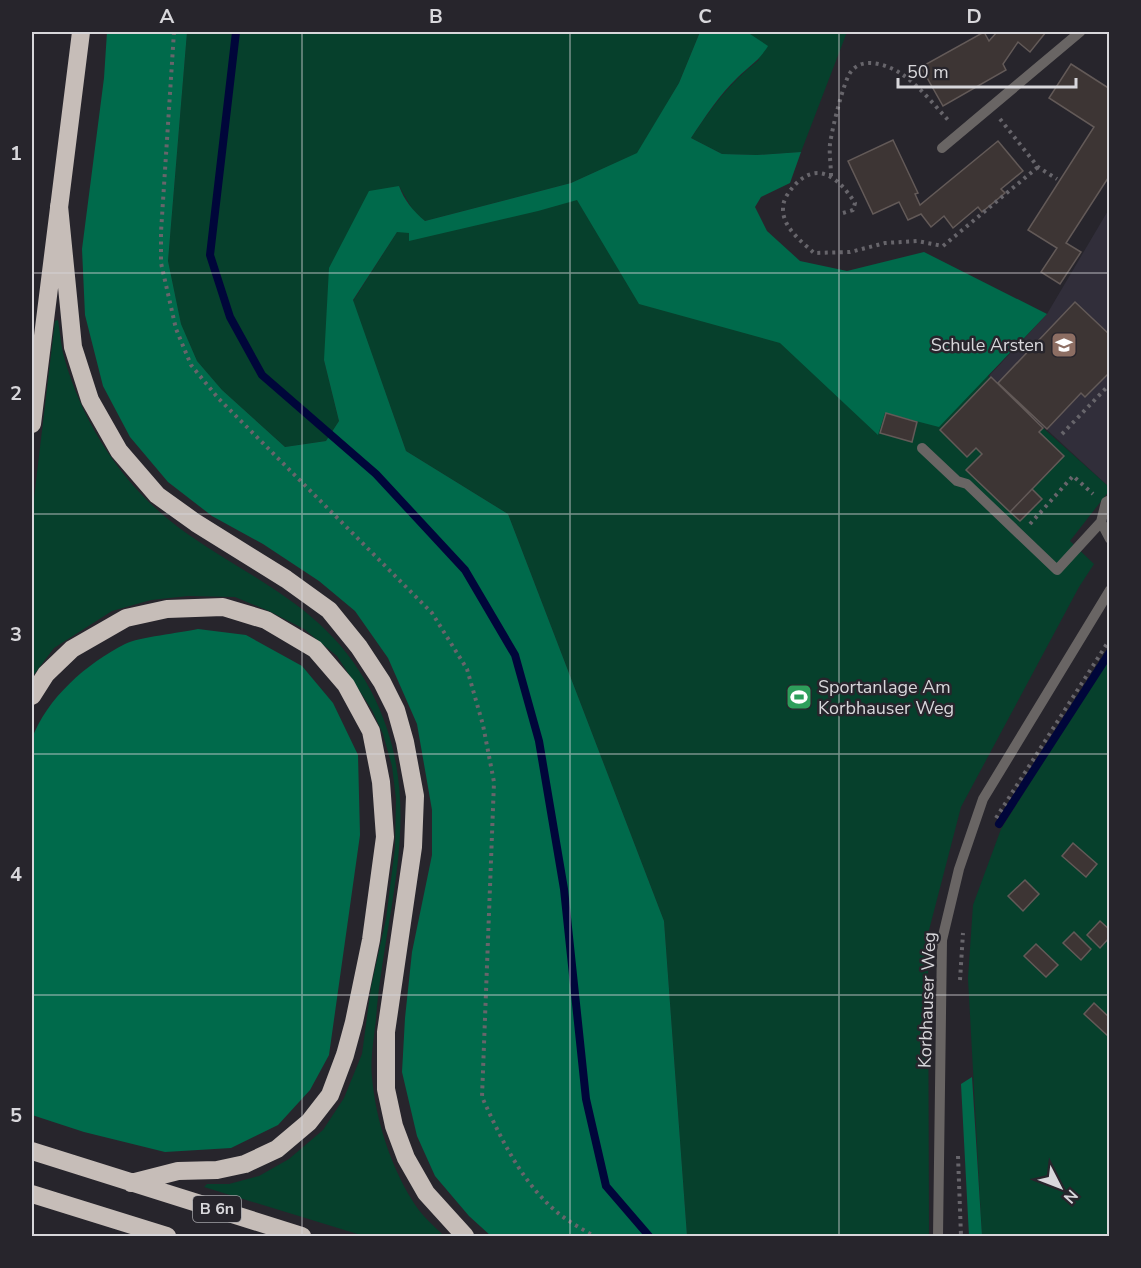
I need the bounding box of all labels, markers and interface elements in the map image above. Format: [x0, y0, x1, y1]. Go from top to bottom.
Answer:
text: A [160, 3, 175, 30]
text: B [429, 3, 443, 30]
text: C [698, 3, 712, 30]
text: D [966, 3, 982, 30]
scale bar [898, 51, 1076, 89]
text: 50 m [907, 60, 949, 84]
text: 1 [10, 140, 22, 167]
school or university icon: Schule Arsten [1049, 330, 1079, 360]
place label: Schule Arsten [931, 333, 1044, 357]
text: 2 [10, 380, 22, 407]
text: 3 [10, 621, 22, 648]
place label: Sportanlage Am Korbhauser Weg [818, 675, 954, 720]
sports icon: Sportanlage Am Korbhauser Weg [784, 682, 814, 712]
text: 4 [10, 861, 22, 888]
street label: Korbhauser Weg [913, 932, 941, 1068]
text: 5 [10, 1102, 22, 1129]
north arrow [1030, 1157, 1090, 1217]
text: N [1058, 1185, 1083, 1208]
road number: B 6n [193, 1196, 241, 1222]

